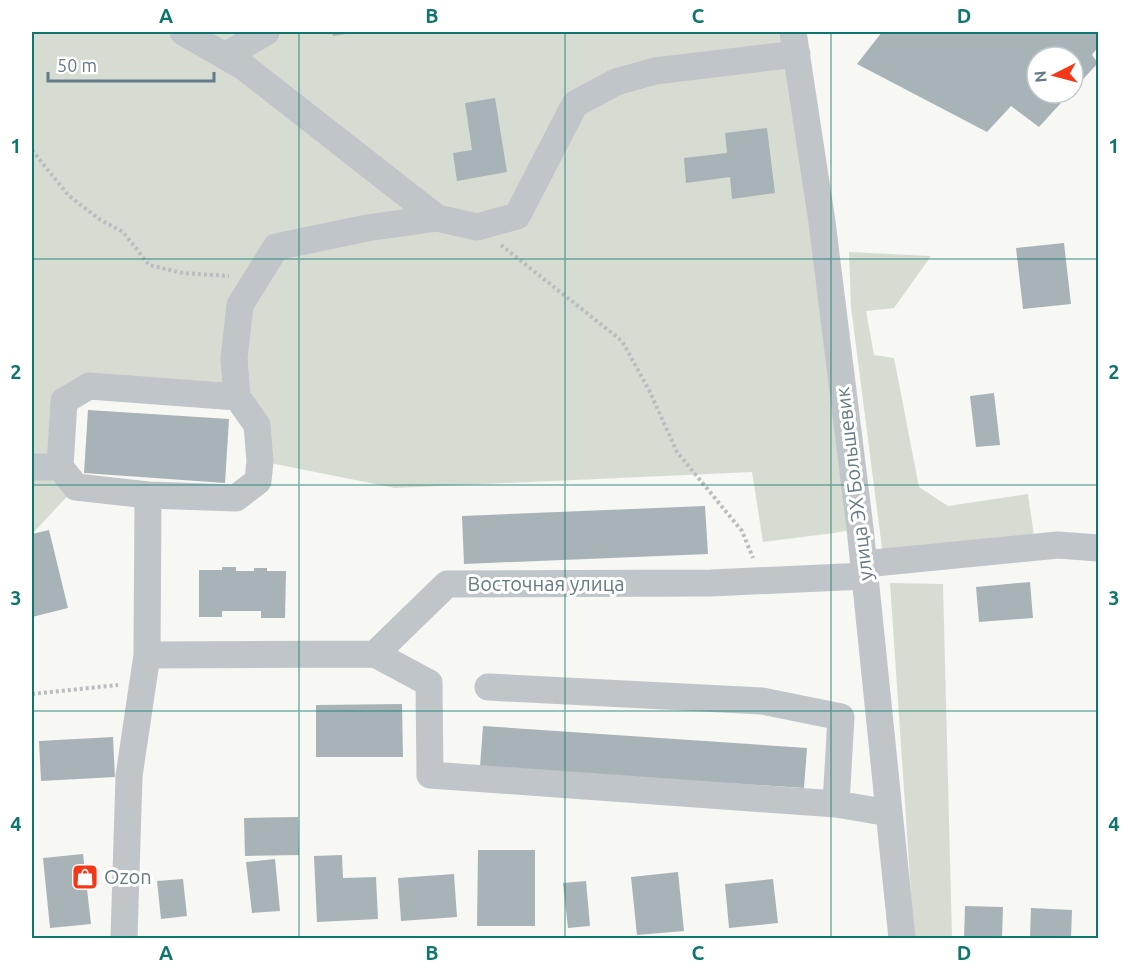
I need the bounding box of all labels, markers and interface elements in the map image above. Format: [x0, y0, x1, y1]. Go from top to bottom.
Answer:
text: A [159, 4, 173, 27]
text: B [425, 4, 439, 27]
text: C [692, 4, 705, 27]
text: D [957, 4, 971, 27]
scale bar [48, 45, 214, 83]
north arrow [1025, 45, 1085, 105]
text: 50 m [57, 55, 97, 75]
text: N [1031, 70, 1050, 83]
text: 1 [10, 134, 22, 157]
text: 1 [1108, 134, 1120, 157]
text: 2 [10, 360, 22, 383]
text: 2 [1108, 360, 1120, 383]
street label: улица ЭХ Большевик [830, 386, 877, 582]
street label: Восточная улица [467, 572, 625, 595]
text: 3 [10, 586, 22, 609]
text: 3 [1108, 586, 1120, 609]
text: 4 [10, 812, 22, 835]
text: 4 [1108, 812, 1120, 835]
shop icon: Ozon [70, 862, 100, 892]
place label: Ozon [104, 865, 152, 888]
text: A [159, 941, 173, 964]
text: B [425, 941, 439, 964]
text: C [692, 941, 705, 964]
text: D [957, 941, 971, 964]

